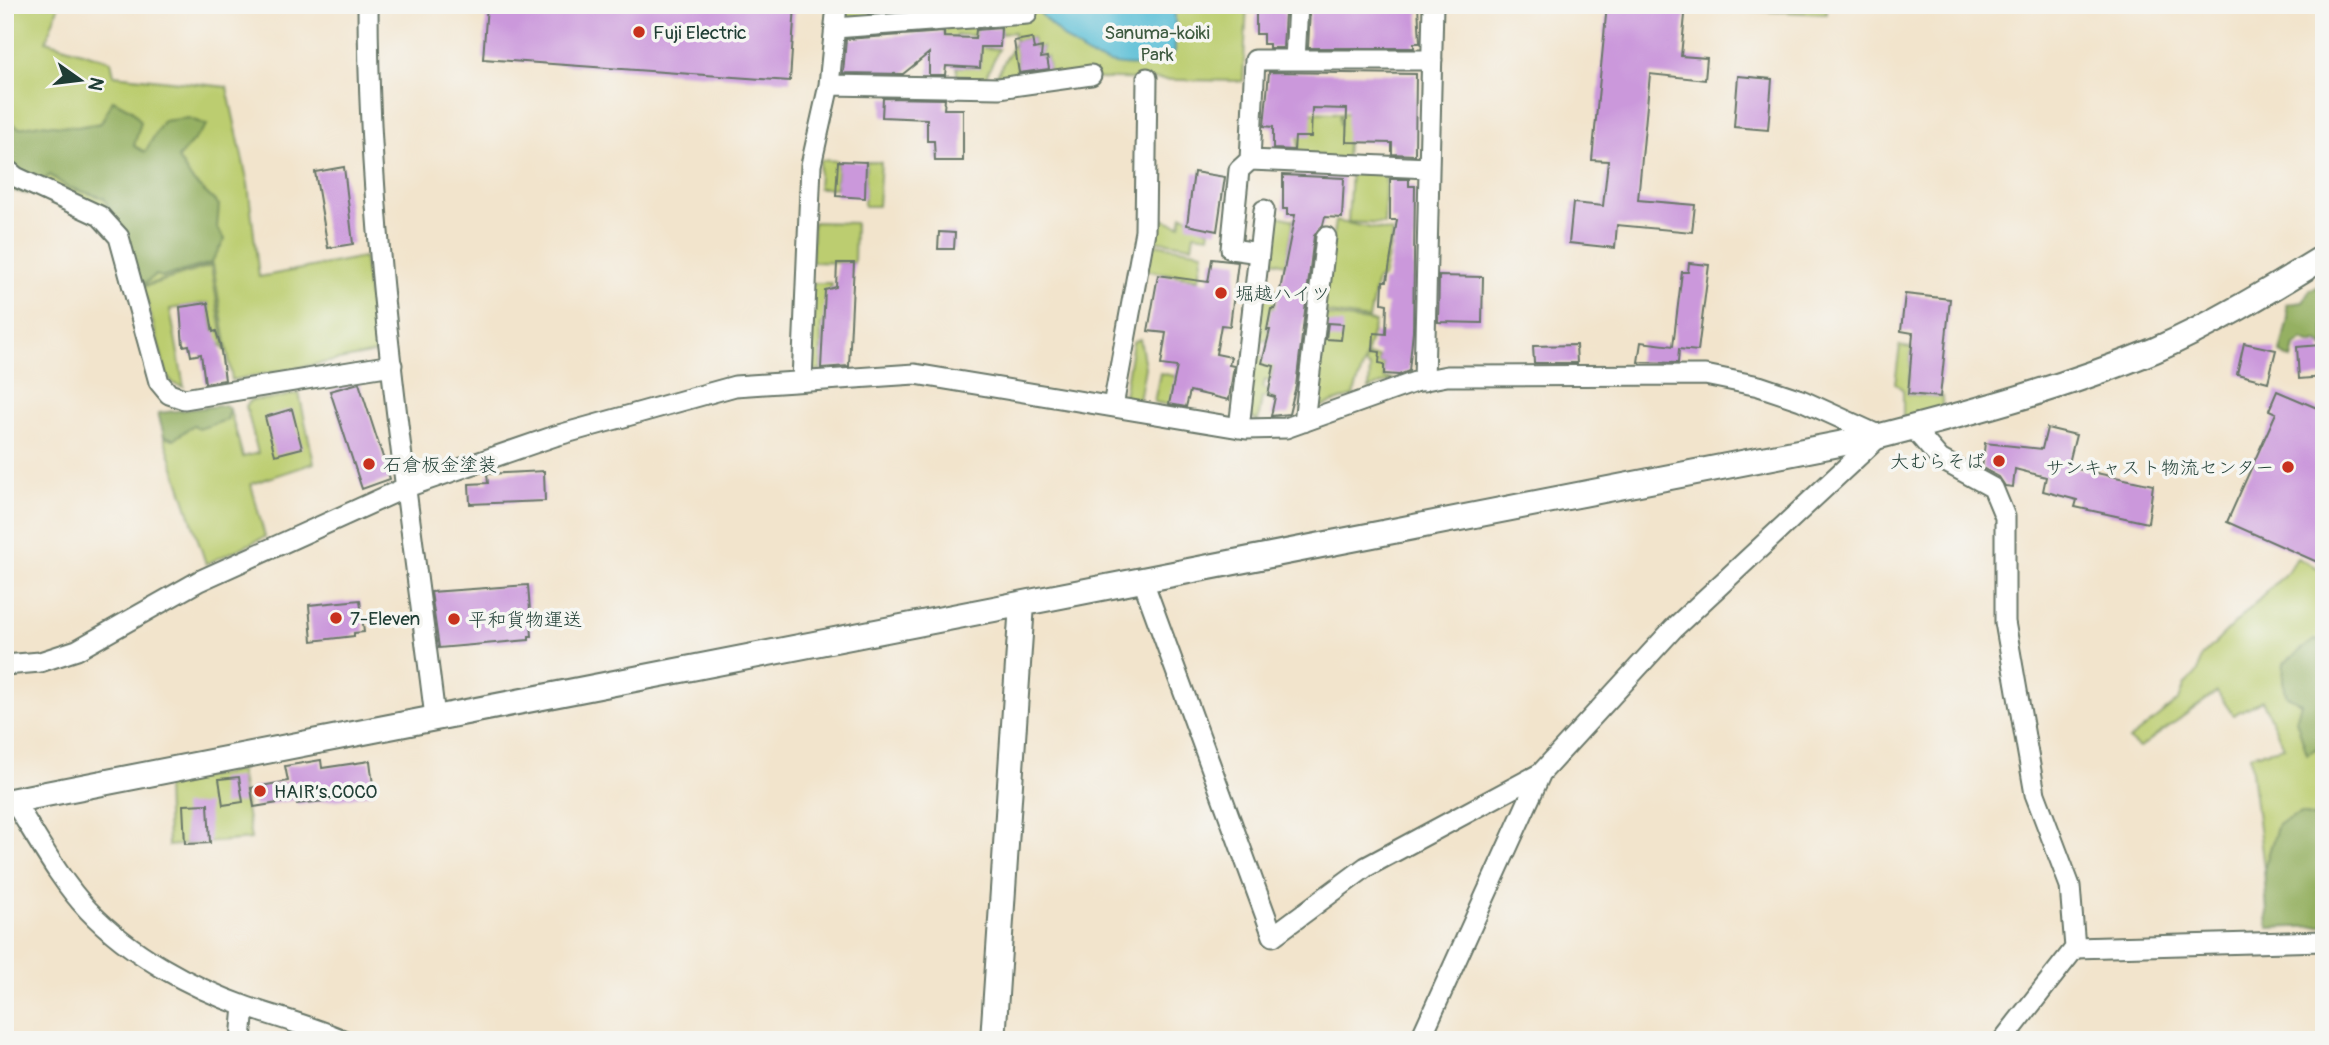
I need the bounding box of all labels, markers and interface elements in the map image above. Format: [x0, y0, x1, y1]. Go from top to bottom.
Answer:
place label: Fuji Electric [653, 21, 747, 45]
park label: Sanuma-koiki Park [1104, 21, 1210, 67]
marker: Fuji Electric [631, 24, 647, 40]
north arrow [46, 46, 116, 116]
text: N [82, 75, 109, 93]
place label: 堀越ハイツ [1235, 282, 1330, 306]
marker: 堀越ハイツ [1213, 285, 1229, 301]
place label: 大むらそば [1890, 450, 1985, 474]
place label: 石倉板金塗装 [383, 453, 497, 477]
marker: 大むらそば [1991, 453, 2007, 469]
marker: 石倉板金塗装 [361, 456, 377, 472]
place label: サンキャスト物流センター [2045, 456, 2274, 480]
marker: サンキャスト物流センター [2280, 459, 2296, 475]
place label: 7-Eleven [350, 607, 420, 631]
place label: 平和貨物運送 [468, 608, 582, 632]
marker: 7-Eleven [328, 610, 344, 626]
marker: 平和貨物運送 [446, 611, 462, 627]
place label: HAIR’s.COCO [274, 780, 377, 804]
marker: HAIR’s.COCO [252, 783, 268, 799]

